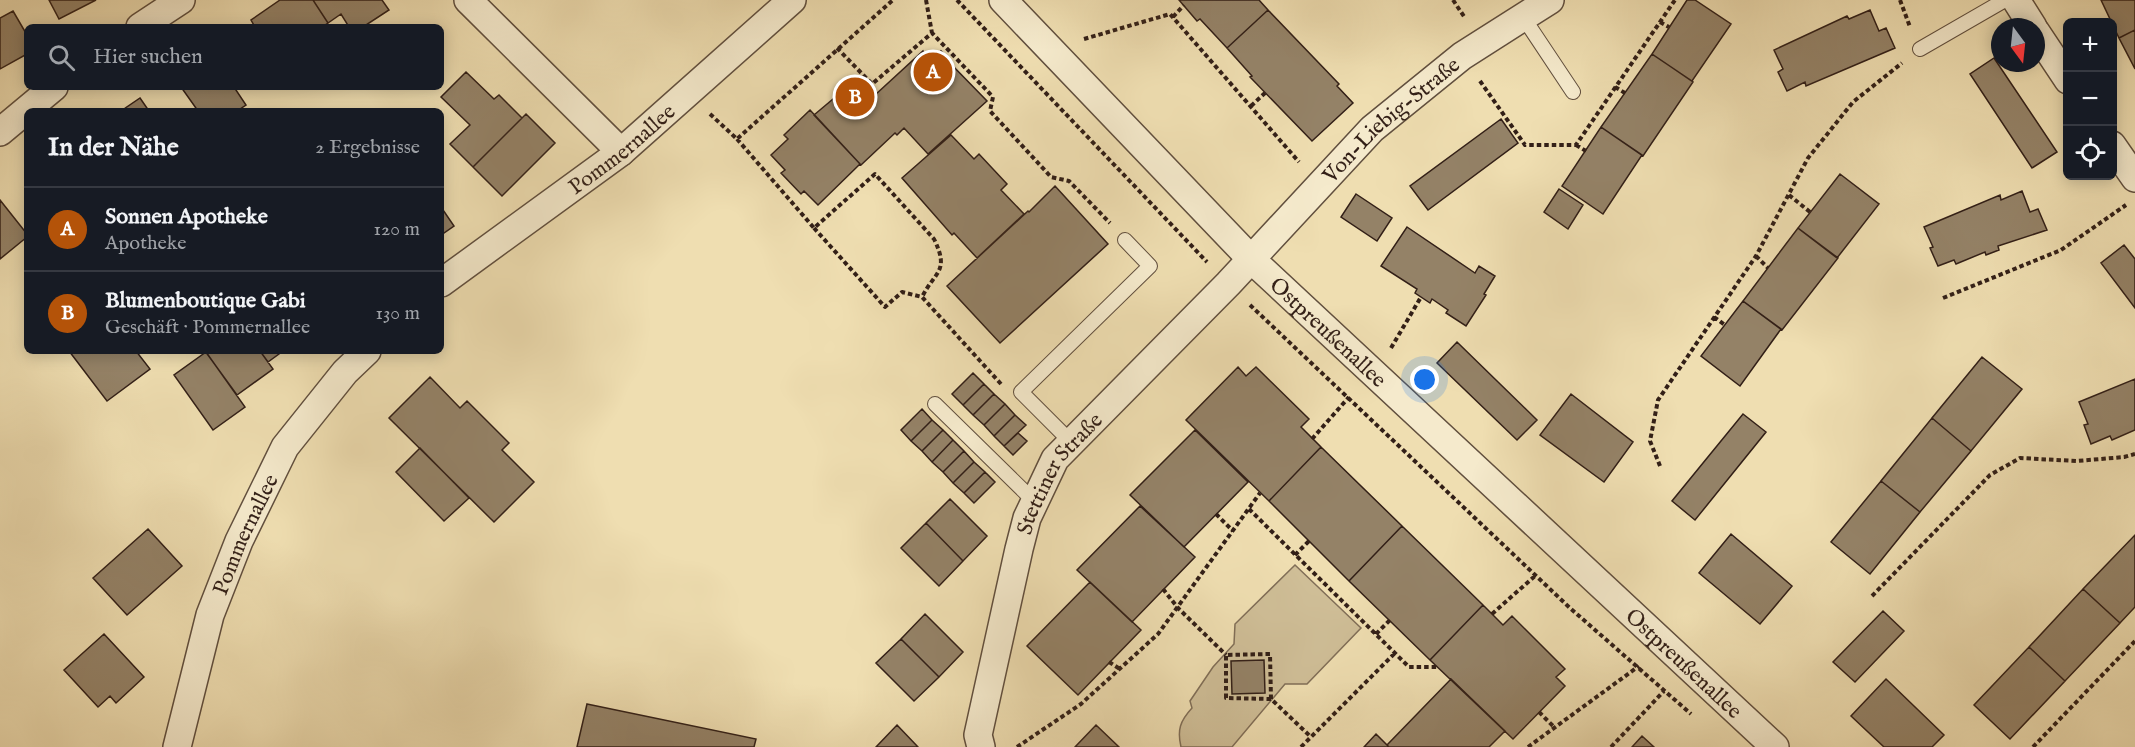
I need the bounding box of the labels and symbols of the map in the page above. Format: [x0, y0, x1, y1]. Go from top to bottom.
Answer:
north arrow [1991, 18, 2045, 72]
pin: A [914, 50, 952, 94]
street label: Von-Liebig-Straße [1316, 51, 1466, 190]
pin: B [836, 74, 874, 120]
street label: Pommernallee [563, 98, 682, 202]
street label: Ostpreußenallee [1263, 272, 1392, 394]
your location [1410, 365, 1439, 394]
street label: Stettiner Straße [1011, 407, 1109, 538]
street label: Pommernallee [207, 470, 286, 599]
street label: Ostpreußenallee [1619, 603, 1748, 726]

